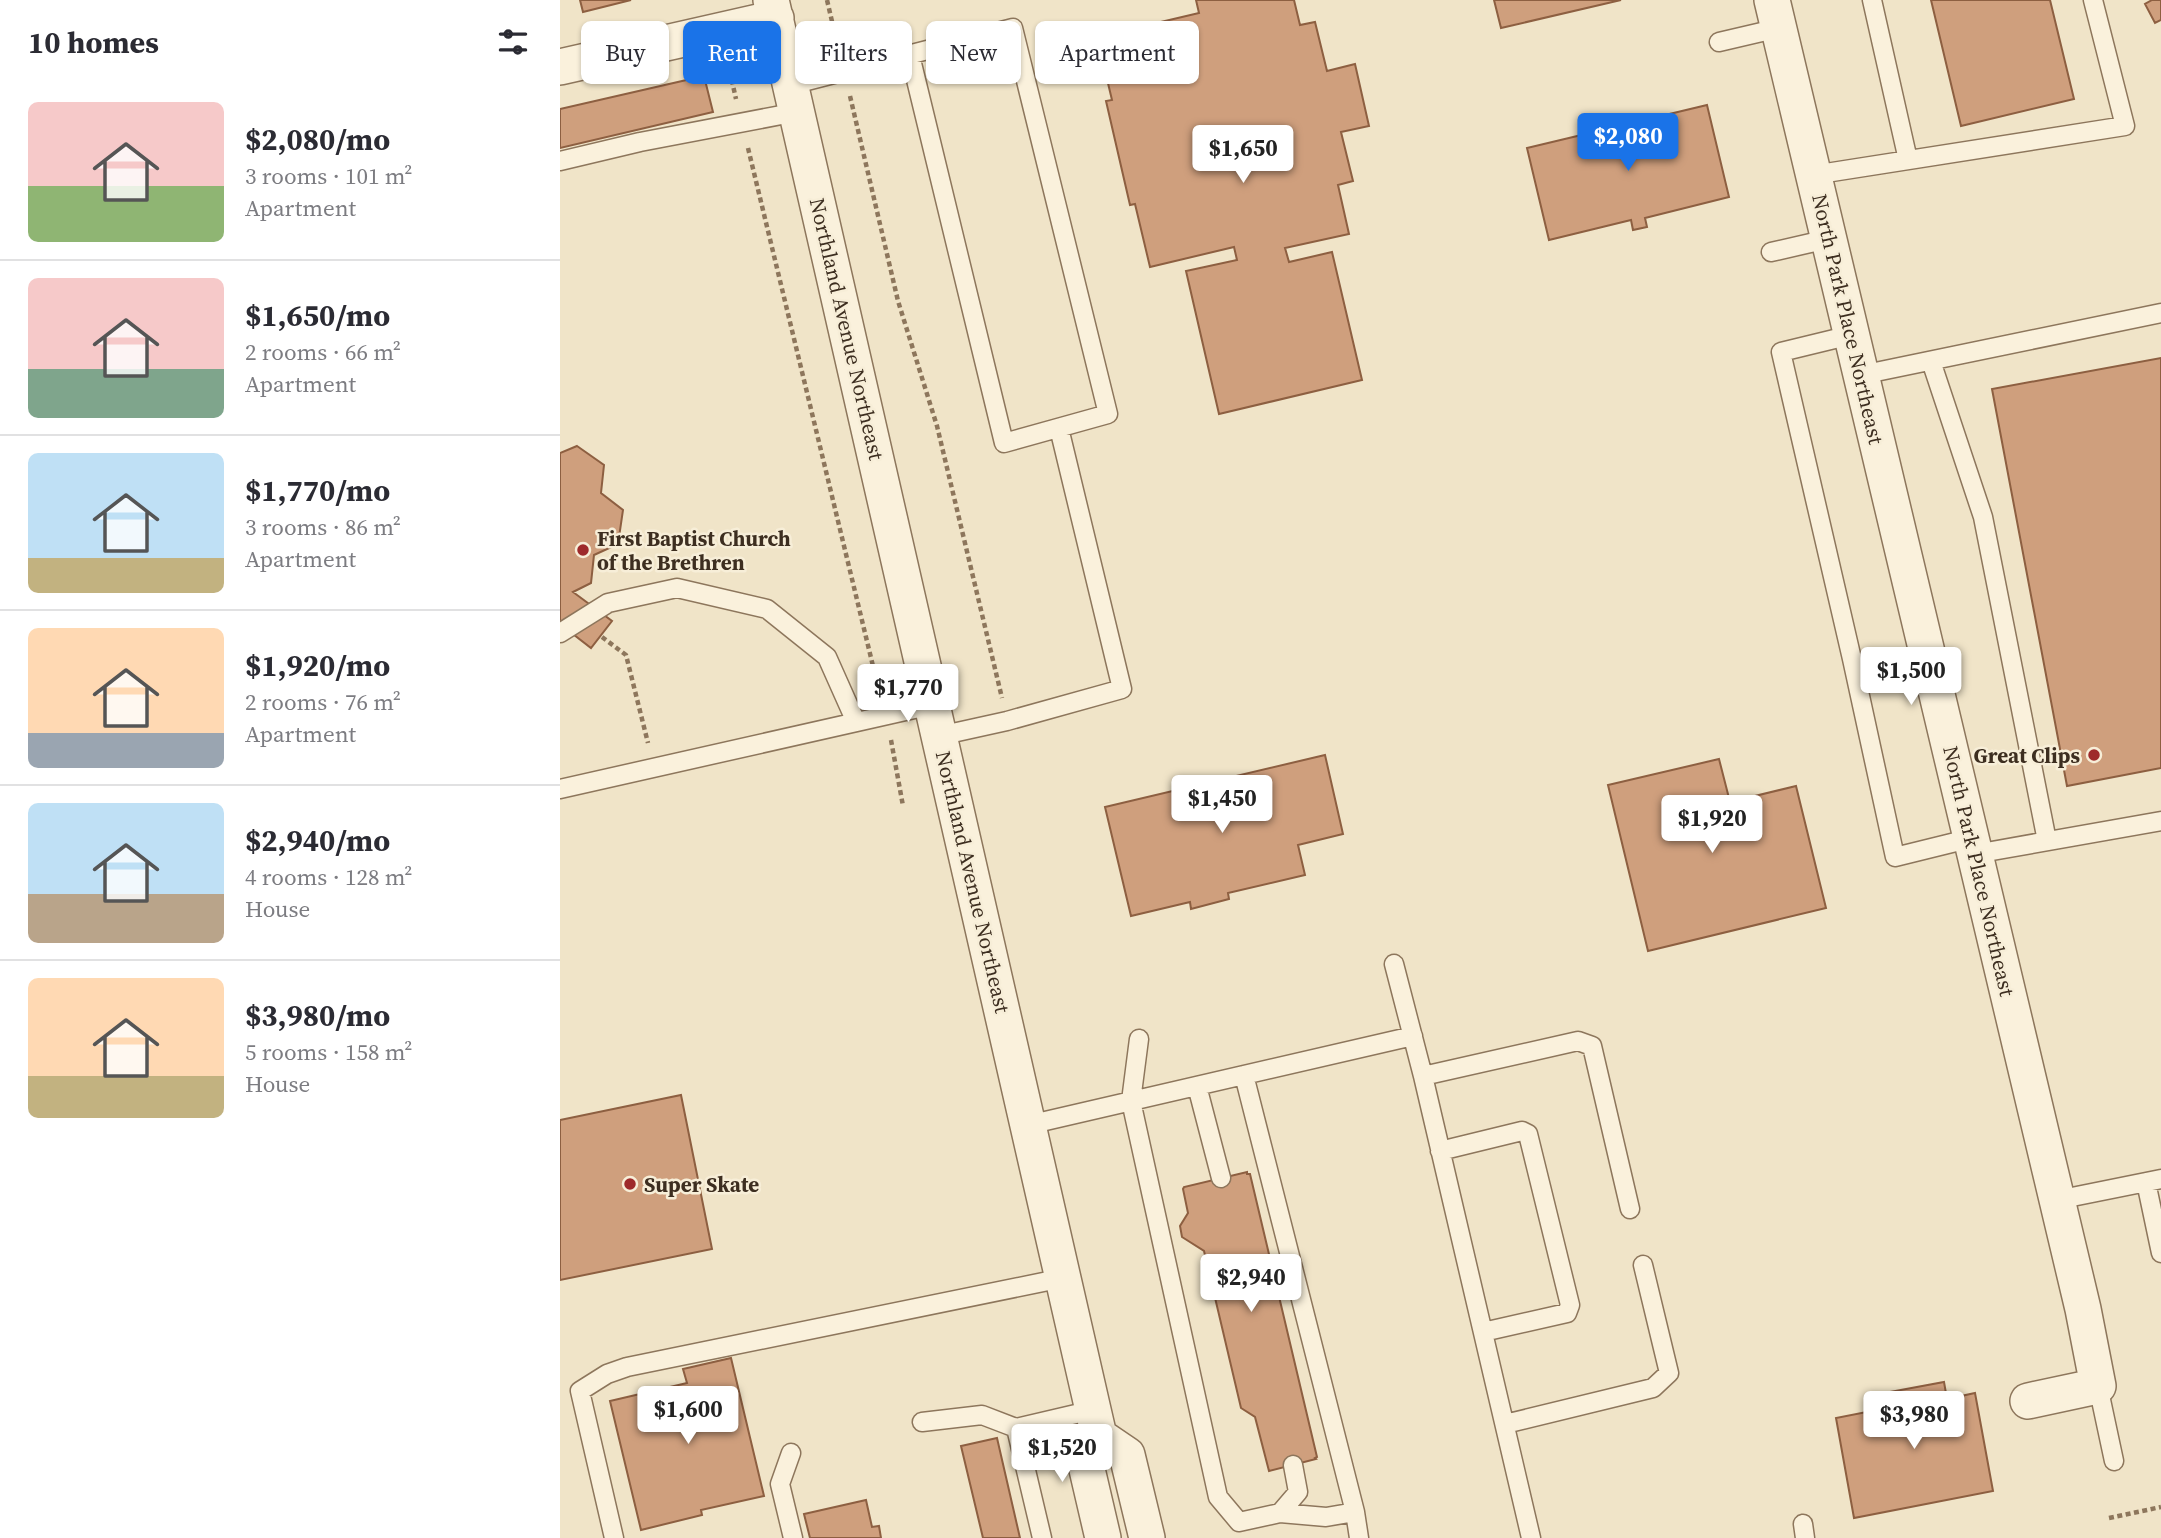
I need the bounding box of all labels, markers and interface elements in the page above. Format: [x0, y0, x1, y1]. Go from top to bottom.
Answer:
chip: Buy [581, 21, 669, 84]
chip: Rent [683, 21, 781, 84]
chip: Filters [795, 21, 912, 84]
chip: New [926, 21, 1021, 84]
chip: Apartment [1035, 21, 1199, 84]
text: 10 homes [28, 22, 159, 63]
icon: filters [494, 23, 532, 61]
pin: $2,080 [1571, 114, 1685, 173]
text: $2,080/mo [245, 119, 390, 160]
text: $2,080 [1593, 120, 1663, 152]
pin: $1,650 [1186, 125, 1300, 185]
icon: home [84, 130, 168, 214]
text: $1,650 [1208, 132, 1278, 164]
text: 3 rooms · 101 m² [245, 160, 412, 192]
street label: North Park Place Northeast [1805, 191, 1891, 447]
text: Apartment [245, 192, 356, 224]
street label: Northland Avenue Northeast [803, 195, 891, 463]
text: $1,650/mo [245, 295, 390, 336]
icon: home [84, 306, 168, 390]
text: 2 rooms · 66 m² [245, 336, 401, 368]
text: Apartment [245, 368, 356, 400]
text: $1,770/mo [245, 470, 390, 511]
icon: home [84, 481, 168, 565]
text: 3 rooms · 86 m² [245, 511, 401, 543]
place label: First Baptist Church of the Brethren [597, 524, 791, 577]
marker: First Baptist Church of the Brethren [575, 542, 591, 558]
text: Apartment [245, 543, 356, 575]
text: $1,920/mo [245, 645, 390, 686]
pin: $1,500 [1854, 648, 1968, 707]
text: $1,500 [1876, 654, 1946, 686]
icon: home [84, 656, 168, 740]
pin: $1,770 [851, 664, 965, 724]
text: $1,770 [873, 671, 943, 703]
text: 2 rooms · 76 m² [245, 686, 401, 718]
text: Apartment [245, 718, 356, 750]
place label: Great Clips [1974, 741, 2080, 770]
street label: North Park Place Northeast [1936, 743, 2022, 999]
marker: Great Clips [2086, 747, 2102, 763]
street label: Northland Avenue Northeast [929, 748, 1017, 1016]
pin: $1,450 [1165, 776, 1279, 835]
text: $1,450 [1187, 782, 1257, 814]
pin: $1,920 [1655, 796, 1769, 855]
text: $1,920 [1677, 802, 1747, 834]
text: $2,940/mo [245, 820, 390, 861]
icon: home [84, 831, 168, 915]
text: 4 rooms · 128 m² [245, 861, 412, 893]
text: House [245, 893, 310, 925]
text: $3,980/mo [245, 995, 390, 1036]
icon: home [84, 1006, 168, 1090]
text: 5 rooms · 158 m² [245, 1036, 412, 1068]
text: House [245, 1068, 310, 1100]
place label: Super Skate [644, 1170, 759, 1199]
marker: Super Skate [622, 1176, 638, 1192]
pin: $2,940 [1194, 1254, 1308, 1314]
text: $2,940 [1216, 1261, 1286, 1293]
pin: $1,600 [631, 1386, 745, 1446]
pin: $3,980 [1857, 1392, 1971, 1451]
text: $1,600 [653, 1393, 723, 1425]
text: $3,980 [1879, 1398, 1949, 1430]
pin: $1,520 [1005, 1424, 1119, 1484]
text: $1,520 [1027, 1431, 1097, 1463]

